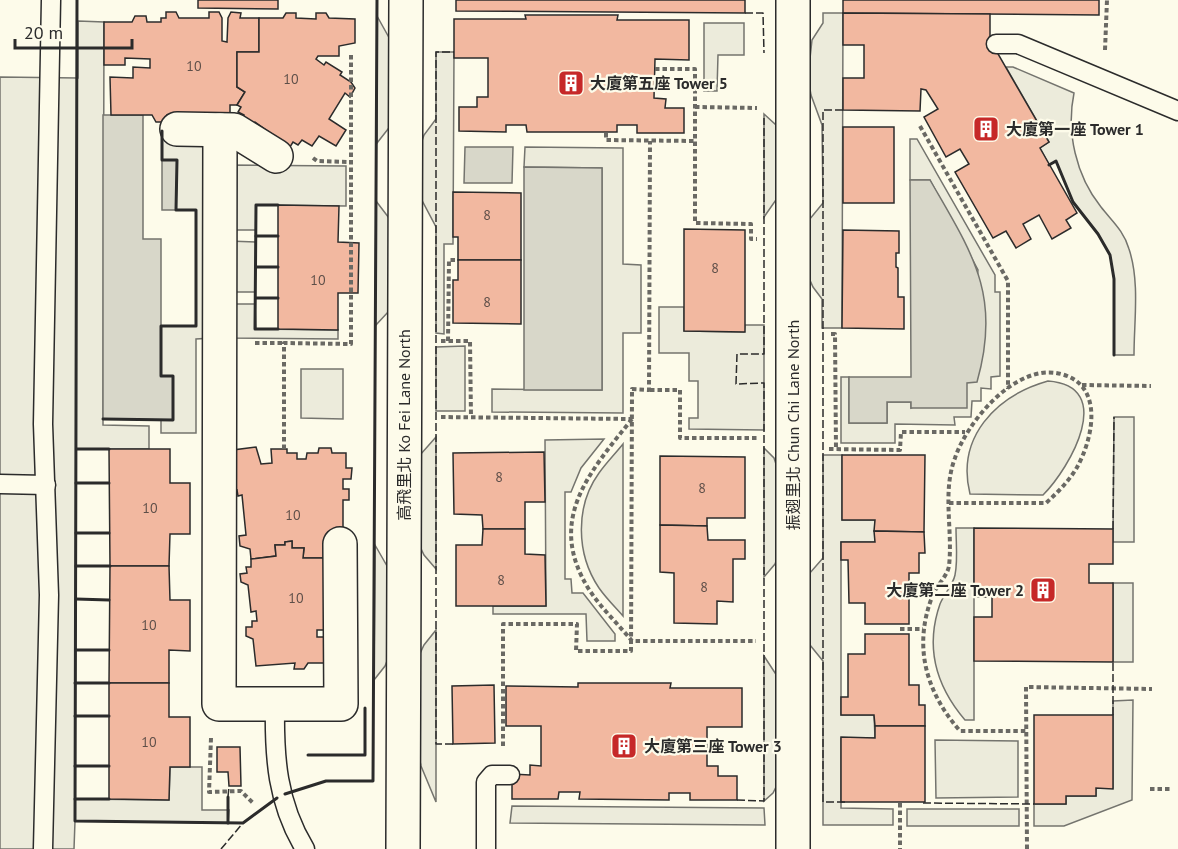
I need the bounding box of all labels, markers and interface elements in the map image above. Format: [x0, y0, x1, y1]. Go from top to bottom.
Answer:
scale bar [15, 12, 132, 50]
text: 20 m [24, 21, 63, 44]
house number: 10 [186, 57, 202, 75]
building icon: 大廈第五座 Tower 5 [556, 68, 586, 98]
house number: 10 [283, 70, 299, 88]
place label: 大廈第五座 Tower 5 [590, 73, 728, 93]
building icon: 大廈第一座 Tower 1 [971, 114, 1001, 144]
place label: 大廈第一座 Tower 1 [1006, 119, 1144, 139]
house number: 8 [483, 206, 491, 224]
house number: 8 [711, 259, 719, 277]
house number: 10 [310, 271, 326, 289]
house number: 8 [483, 293, 491, 311]
street label: 振翅里北 Chun Chi Lane North [783, 320, 803, 530]
street label: 高飛里北 Ko Fei Lane North [394, 329, 414, 521]
house number: 8 [495, 468, 503, 486]
house number: 8 [698, 479, 706, 497]
house number: 10 [142, 499, 158, 517]
house number: 10 [285, 506, 301, 524]
house number: 8 [497, 571, 505, 589]
building icon: 大廈第二座 Tower 2 [1028, 575, 1058, 605]
house number: 8 [700, 578, 708, 596]
place label: 大廈第二座 Tower 2 [886, 580, 1024, 600]
house number: 10 [288, 589, 304, 607]
house number: 10 [141, 616, 157, 634]
building icon: 大廈第三座 Tower 3 [609, 731, 639, 761]
house number: 10 [141, 733, 157, 751]
place label: 大廈第三座 Tower 3 [644, 736, 782, 756]

